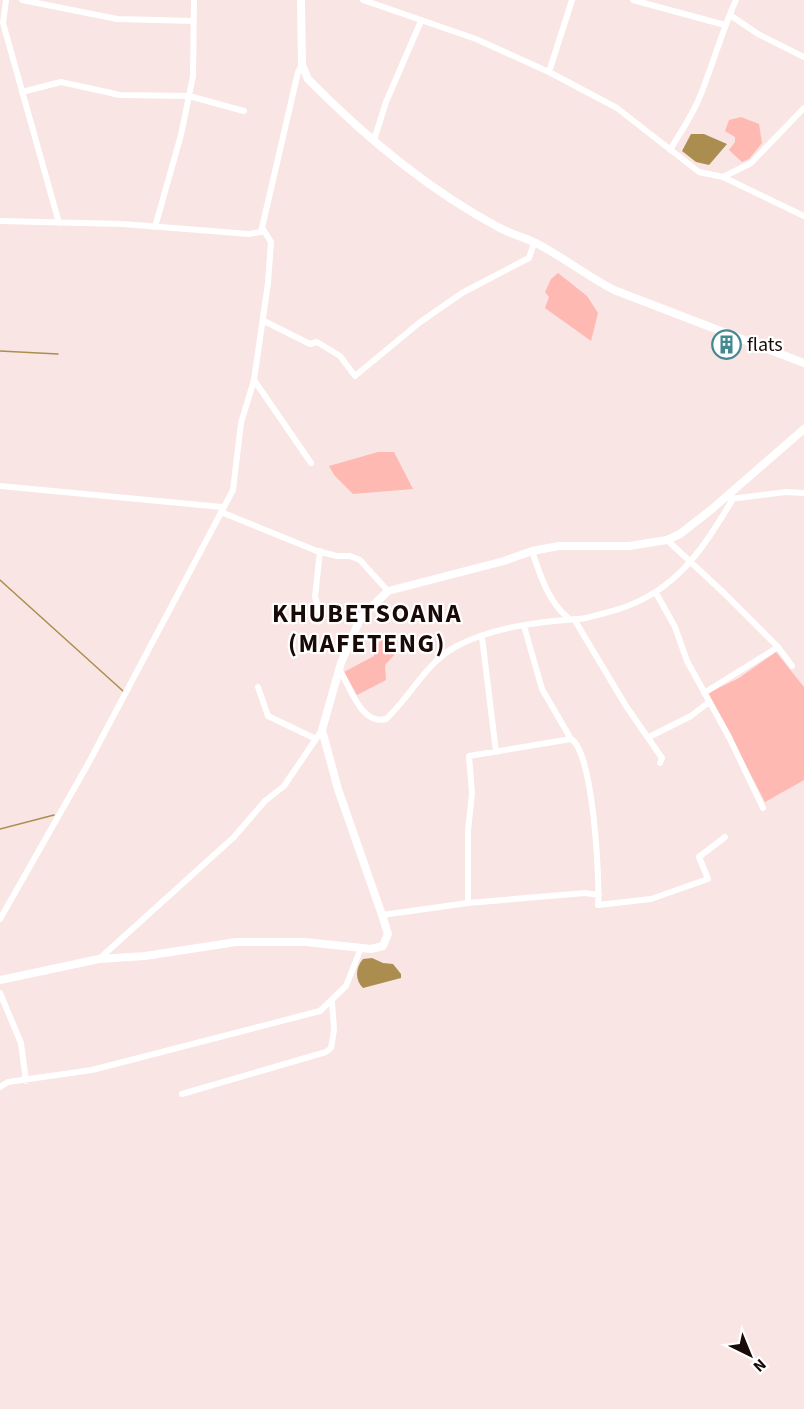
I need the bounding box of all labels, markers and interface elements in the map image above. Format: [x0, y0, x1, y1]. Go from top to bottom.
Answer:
building icon: flats [710, 329, 742, 361]
place label: flats [747, 331, 783, 359]
district label: KHUBETSOANA (MAFETENG) [272, 595, 462, 662]
north arrow [720, 1325, 780, 1385]
text: N [748, 1354, 771, 1377]

